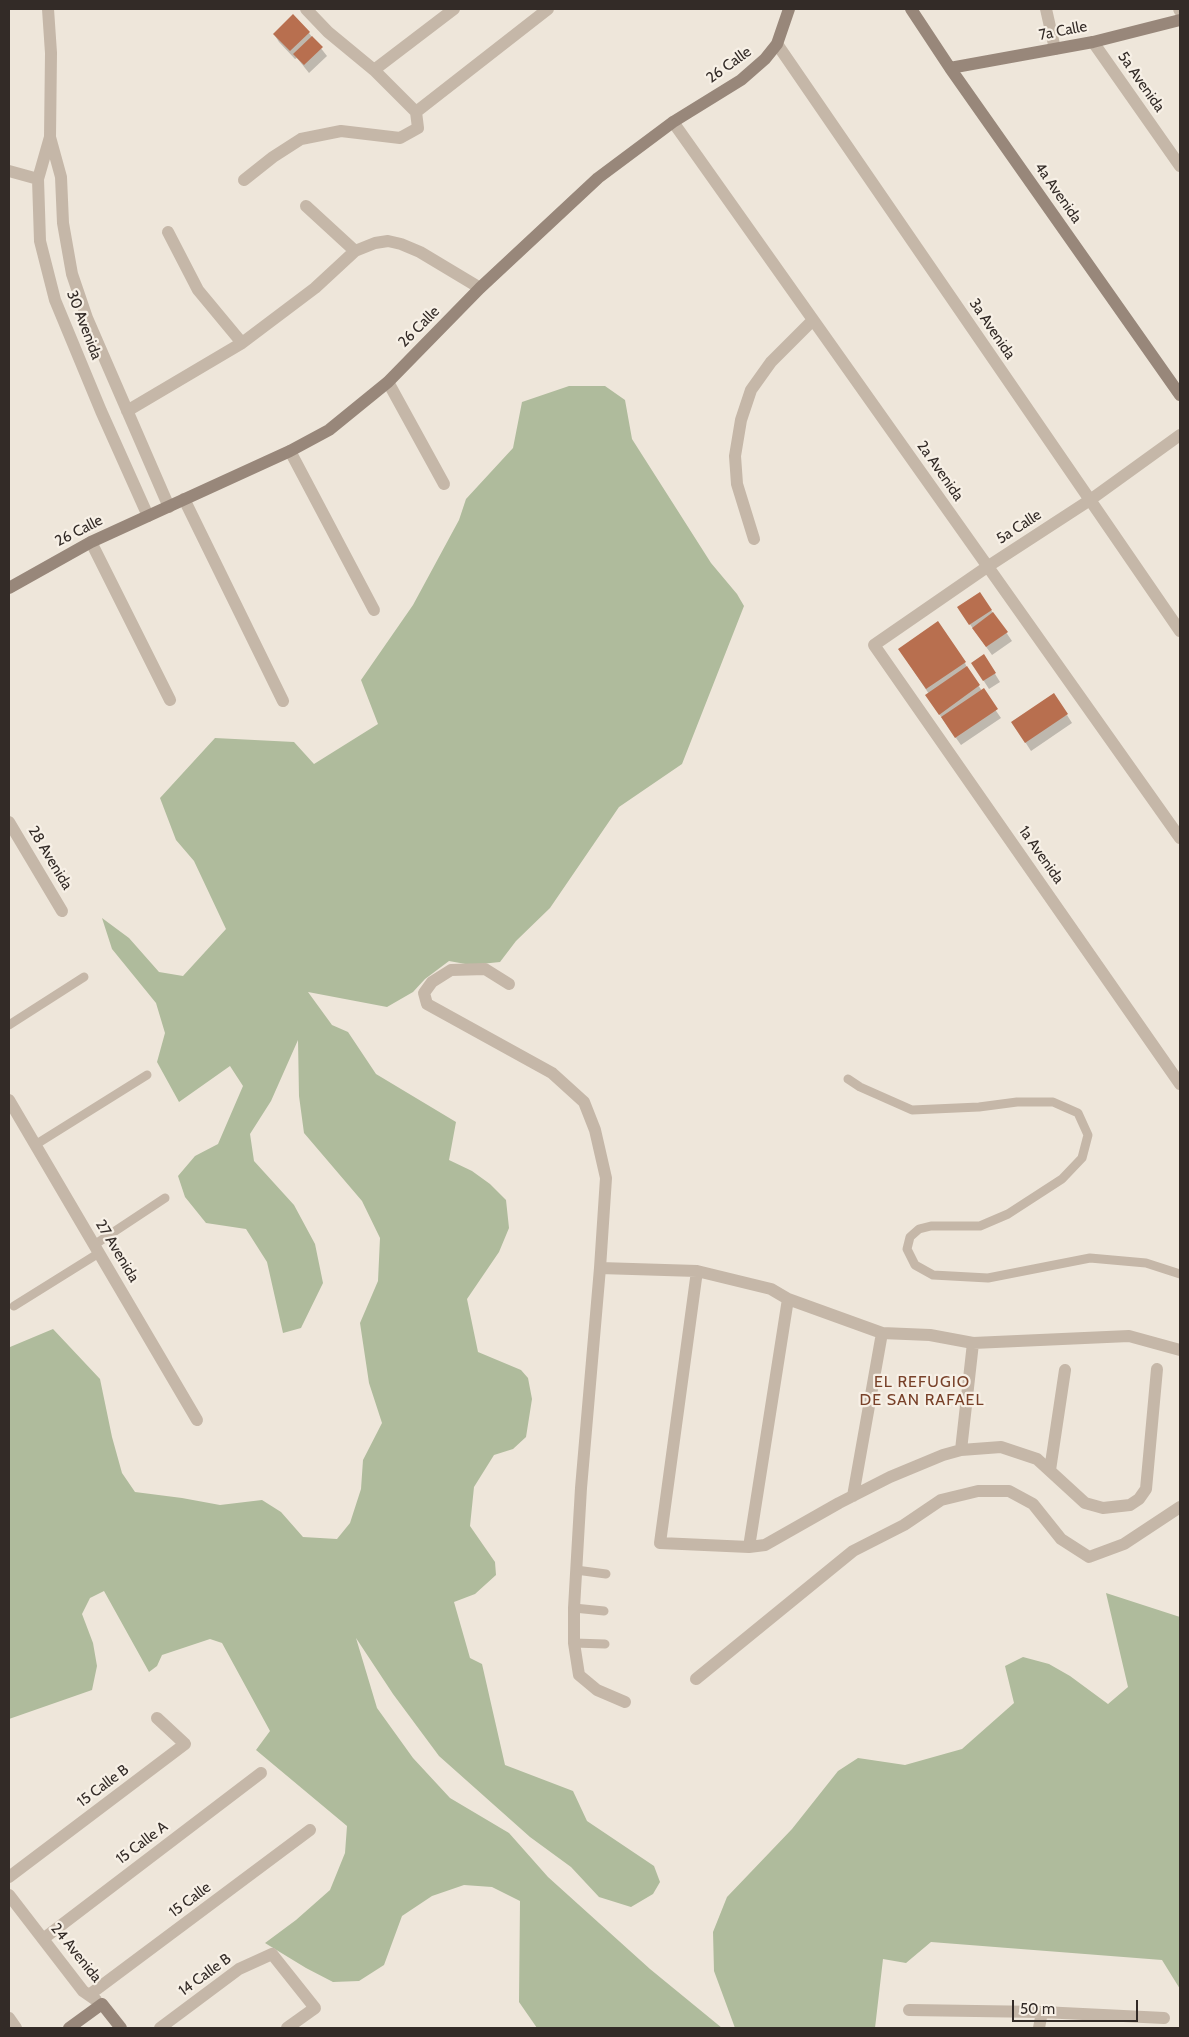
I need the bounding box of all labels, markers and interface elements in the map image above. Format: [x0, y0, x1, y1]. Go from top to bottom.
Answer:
street label: 7a Calle [1037, 18, 1089, 44]
street label: 26 Calle [703, 43, 755, 87]
street label: 5a Avenida [1114, 48, 1168, 116]
street label: 4a Avenida [1031, 159, 1085, 227]
street label: 30 Avenida [63, 288, 105, 362]
street label: 3a Avenida [965, 295, 1019, 363]
street label: 26 Calle [395, 303, 443, 351]
street label: 2a Avenida [913, 438, 967, 504]
street label: 5a Calle [993, 506, 1045, 548]
street label: 26 Calle [52, 511, 106, 551]
street label: 28 Avenida [24, 823, 76, 893]
street label: 1a Avenida [1015, 823, 1067, 887]
street label: 27 Avenida [91, 1217, 143, 1285]
district label: EL REFUGIO DE SAN RAFAEL [858, 1372, 986, 1410]
street label: 15 Calle B [74, 1761, 132, 1811]
street label: 15 Calle A [113, 1818, 171, 1868]
street label: 15 Calle [166, 1879, 214, 1921]
street label: 24 Avenida [47, 1920, 105, 1986]
street label: 14 Calle B [175, 1950, 235, 2000]
scale bar [1014, 1990, 1140, 2022]
text: 50 m [1020, 2000, 1055, 2018]

